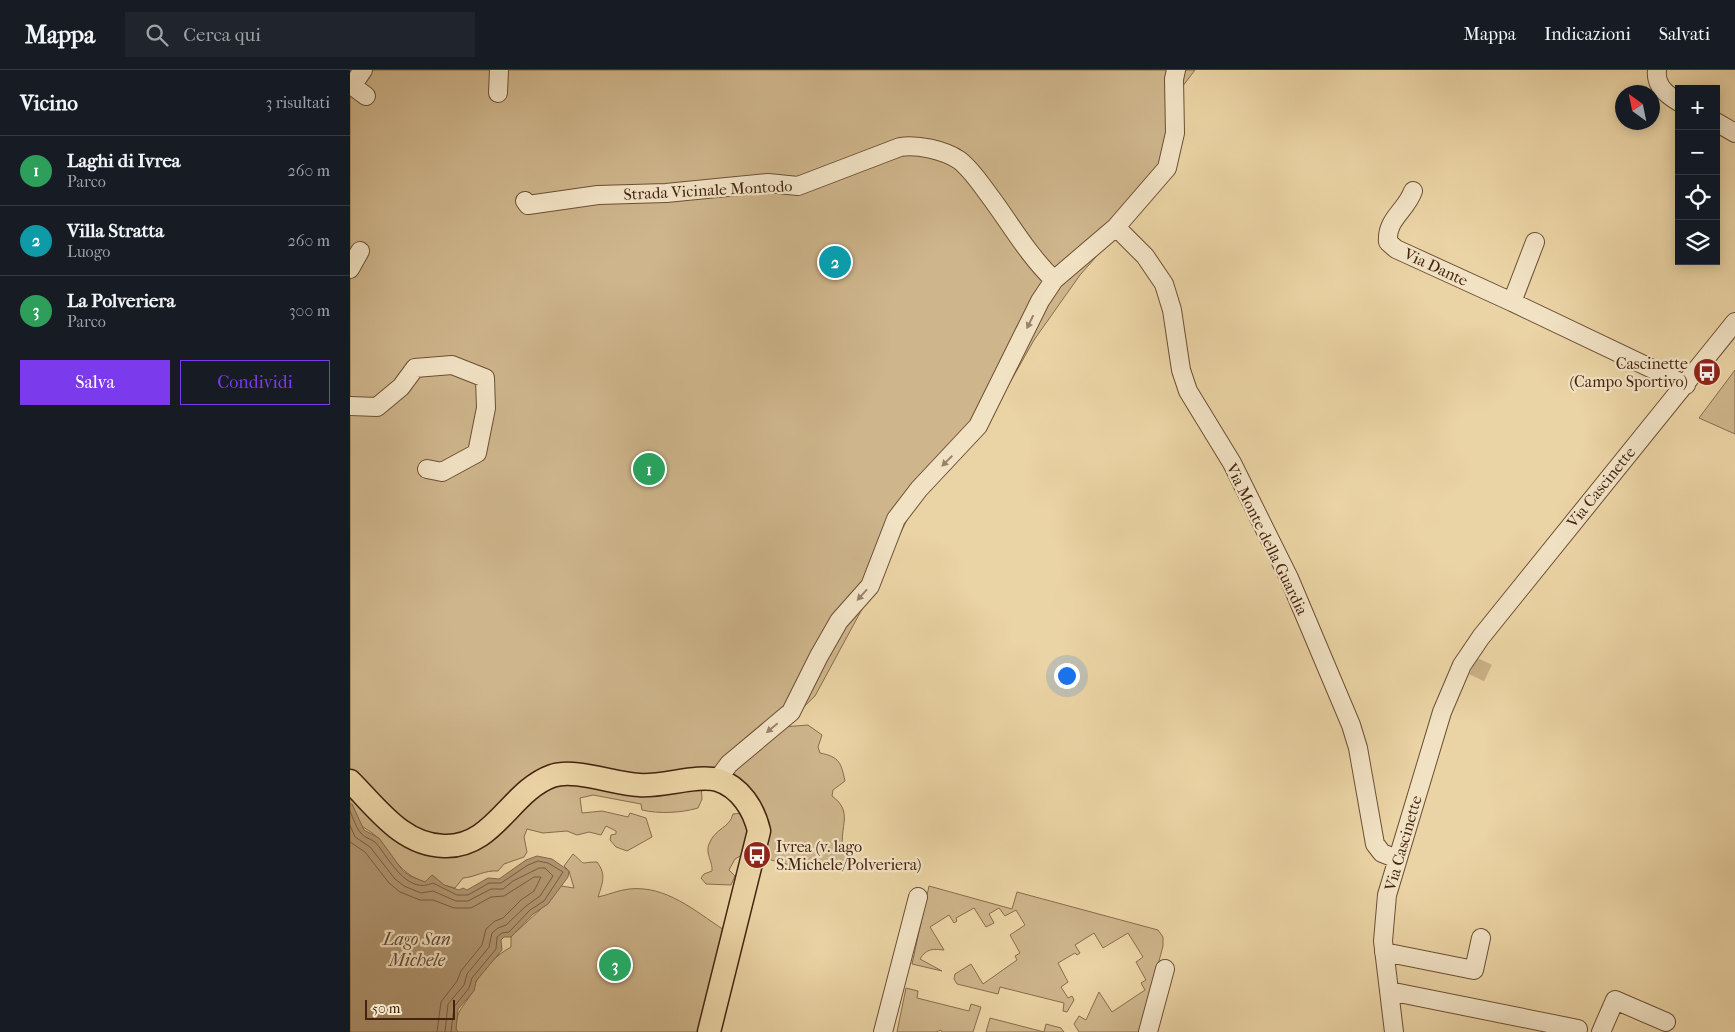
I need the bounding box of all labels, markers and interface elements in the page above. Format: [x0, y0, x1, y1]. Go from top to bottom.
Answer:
search box [125, 12, 475, 57]
text: Mappa [25, 21, 95, 49]
icon: search [143, 21, 171, 49]
text: Cerca qui [183, 24, 261, 46]
text: Mappa [1463, 24, 1516, 45]
text: Indicazioni [1544, 24, 1631, 45]
text: Salvati [1659, 24, 1710, 45]
north arrow [1615, 85, 1660, 130]
map controls [1675, 85, 1720, 265]
button: + [1675, 85, 1720, 130]
text: Vicino [20, 91, 78, 115]
text: 3 risultati [266, 93, 330, 112]
button: − [1675, 130, 1720, 175]
text: Laghi di Ivrea [67, 150, 181, 172]
text: 1 [33, 161, 39, 180]
text: 260 m [288, 161, 330, 180]
text: Parco [67, 172, 106, 191]
button: locate [1675, 175, 1720, 220]
street label: Strada Vicinale Montodo [623, 176, 793, 204]
text: Villa Stratta [67, 220, 164, 242]
button: layers [1675, 220, 1720, 265]
text: 2 [32, 231, 40, 250]
text: 260 m [288, 231, 330, 250]
text: Luogo [67, 242, 110, 261]
pin: 2 [819, 243, 851, 281]
street label: Via Dante [1400, 244, 1471, 290]
text: La Polveriera [67, 290, 175, 312]
text: 3 [33, 301, 39, 320]
text: 300 m [289, 301, 330, 320]
text: Parco [67, 312, 106, 331]
one-way arrow [1026, 315, 1034, 329]
place label: Cascinette (Campo Sportivo) [1570, 354, 1688, 391]
bus stop icon: Cascinette (Campo Sportivo) [1692, 357, 1722, 387]
button: Salva [20, 360, 170, 405]
button: Condividi [180, 360, 330, 405]
street label: Via Cascinette [1562, 443, 1639, 532]
pin: 1 [633, 450, 665, 488]
one-way arrow [942, 454, 954, 466]
street label: Via Monte della Guardia [1222, 459, 1312, 618]
one-way arrow [856, 589, 868, 601]
your location [1054, 663, 1080, 689]
one-way arrow [766, 723, 779, 734]
street label: Via Cascinette [1380, 793, 1426, 894]
place label: Ivrea (v. lago S.Michele/Polveriera) [776, 837, 922, 874]
bus stop icon: Ivrea (v. lago S.Michele/Polveriera) [742, 840, 772, 870]
water label: Lago San Michele [381, 929, 451, 971]
pin: 3 [599, 946, 631, 984]
scale bar [365, 997, 455, 1020]
text: 50 m [372, 1000, 400, 1017]

